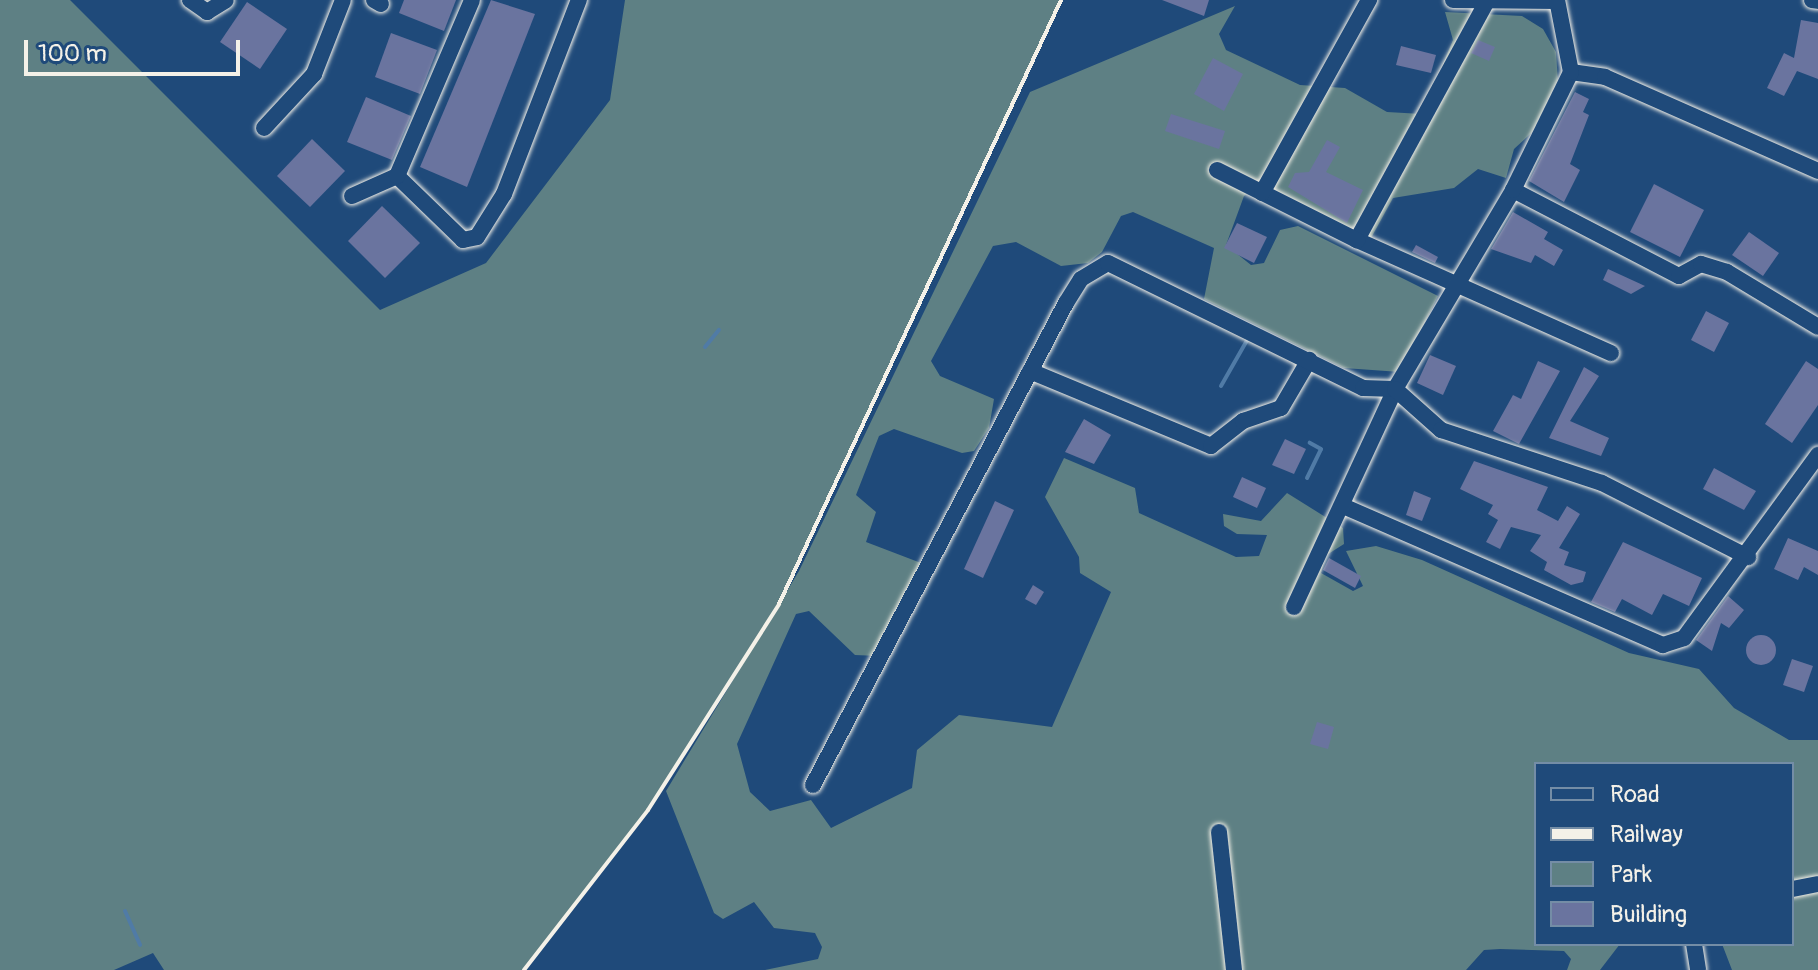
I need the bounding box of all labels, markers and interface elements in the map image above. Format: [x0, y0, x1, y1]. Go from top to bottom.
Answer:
scale bar [28, 24, 244, 74]
text: 100 m [38, 39, 107, 68]
legend [1534, 762, 1794, 946]
text: Road [1610, 780, 1660, 809]
text: Railway [1610, 820, 1683, 849]
text: Park [1610, 860, 1652, 889]
text: Building [1610, 900, 1687, 929]

